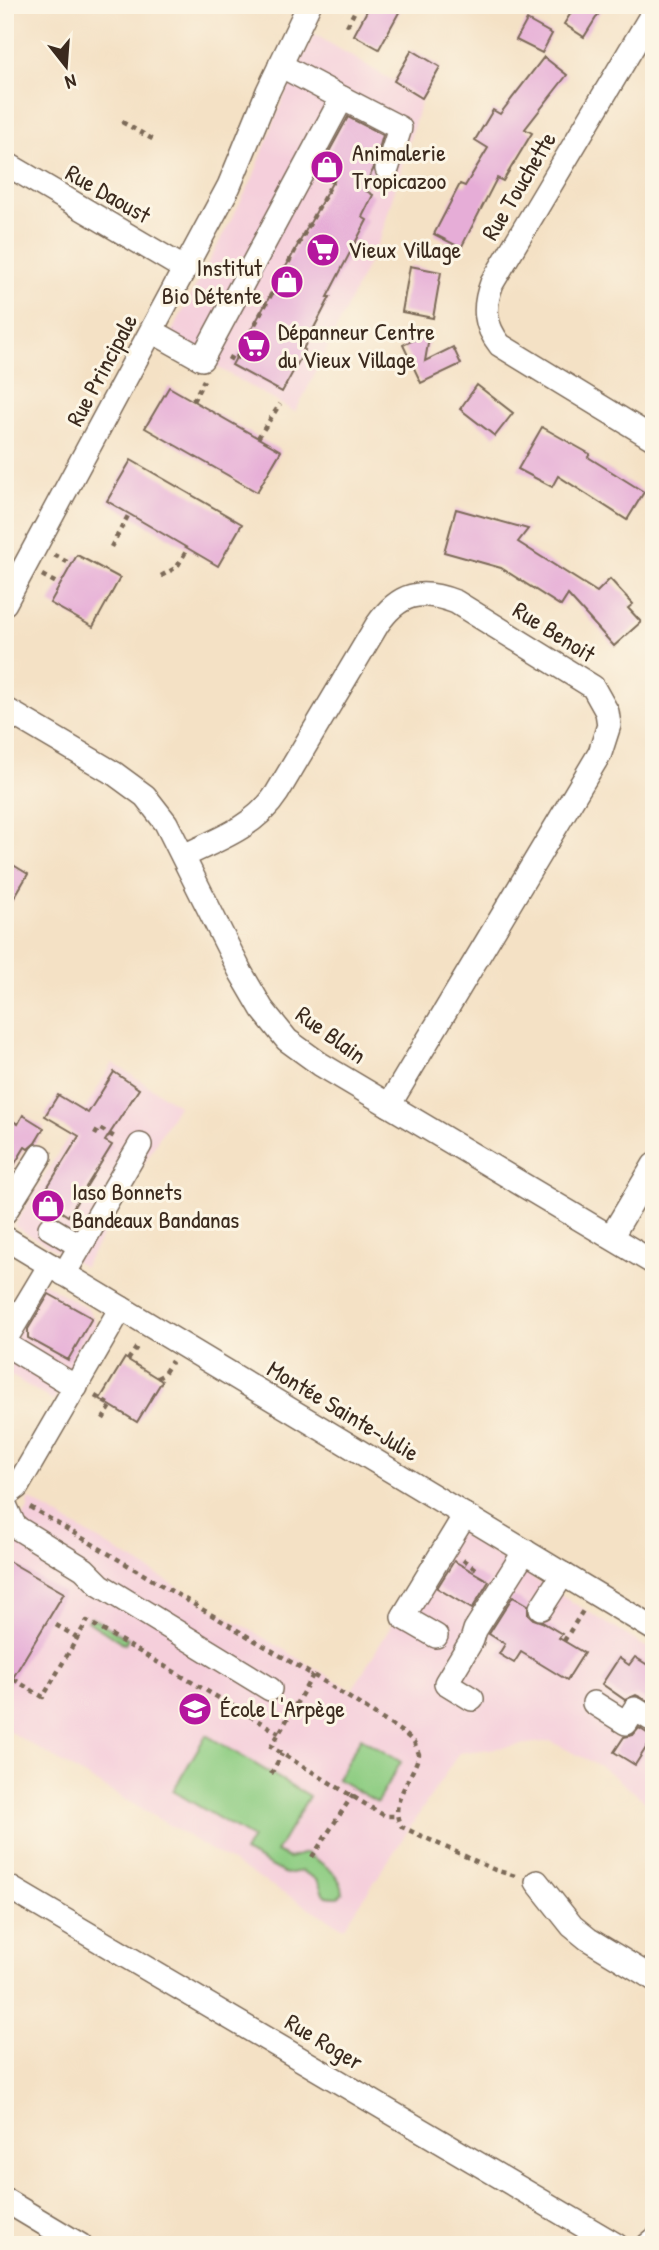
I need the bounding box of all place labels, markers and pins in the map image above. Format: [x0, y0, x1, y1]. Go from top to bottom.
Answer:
place label: Animalerie Tropicazoo [352, 136, 446, 196]
shop icon: Animalerie Tropicazoo [308, 148, 346, 186]
supermarket icon: Vieux Village [304, 231, 342, 269]
place label: Vieux Village [348, 233, 462, 265]
place label: Institut Bio Détente [162, 251, 263, 311]
shop icon: Institut Bio Détente [268, 263, 306, 301]
place label: Dépanneur Centre du Vieux Village [278, 315, 435, 375]
supermarket icon: Dépanneur Centre du Vieux Village [235, 327, 273, 365]
place label: Iaso Bonnets Bandeaux Bandanas [72, 1175, 239, 1235]
shop icon: Iaso Bonnets Bandeaux Bandanas [29, 1187, 67, 1225]
school or university icon: École L'Arpège [176, 1690, 214, 1728]
place label: École L'Arpège [220, 1692, 345, 1724]

